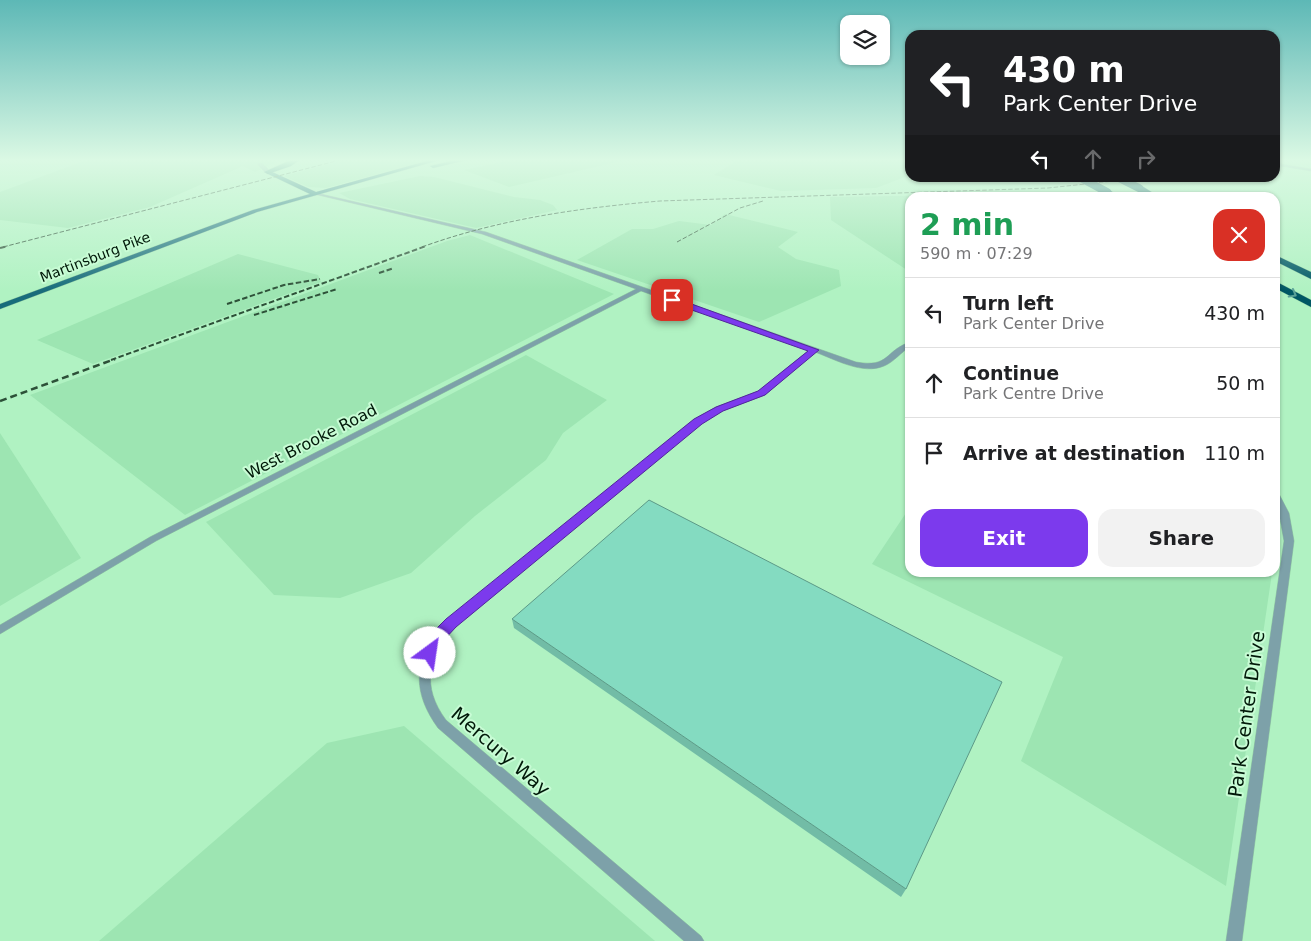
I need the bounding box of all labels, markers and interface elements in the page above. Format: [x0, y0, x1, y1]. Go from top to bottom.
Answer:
map controls [840, 15, 890, 65]
button: layers [840, 15, 890, 65]
icon: left [920, 50, 985, 115]
text: 430 m [1003, 50, 1125, 90]
text: Park Center Drive [1003, 91, 1197, 116]
icon: left [1026, 145, 1054, 173]
icon: ahead [1079, 145, 1107, 173]
icon: right [1132, 145, 1160, 173]
text: 2 min [920, 207, 1014, 242]
button: close [1213, 209, 1265, 261]
street label: Martinsburg Pike [38, 229, 152, 285]
text: 590 m · 07:29 [920, 244, 1033, 263]
pin [651, 279, 693, 321]
icon: arrive [658, 286, 686, 314]
one-way arrow [1288, 287, 1297, 297]
text: Turn left [963, 292, 1054, 314]
icon: left [920, 299, 948, 327]
text: 430 m [1204, 302, 1265, 324]
text: Park Center Drive [963, 314, 1104, 333]
text: Continue [963, 362, 1059, 384]
icon: ahead [920, 369, 948, 397]
text: 50 m [1216, 372, 1265, 394]
text: Park Centre Drive [963, 384, 1104, 403]
street label: West Brooke Road [242, 400, 380, 483]
icon: arrive [920, 439, 948, 467]
text: Arrive at destination [963, 442, 1185, 464]
text: 110 m [1204, 442, 1265, 464]
button: Exit [920, 509, 1088, 567]
button: Share [1098, 509, 1265, 567]
position arrow [403, 626, 455, 678]
street label: Park Center Drive [1223, 629, 1269, 799]
street label: Mercury Way [447, 702, 555, 800]

